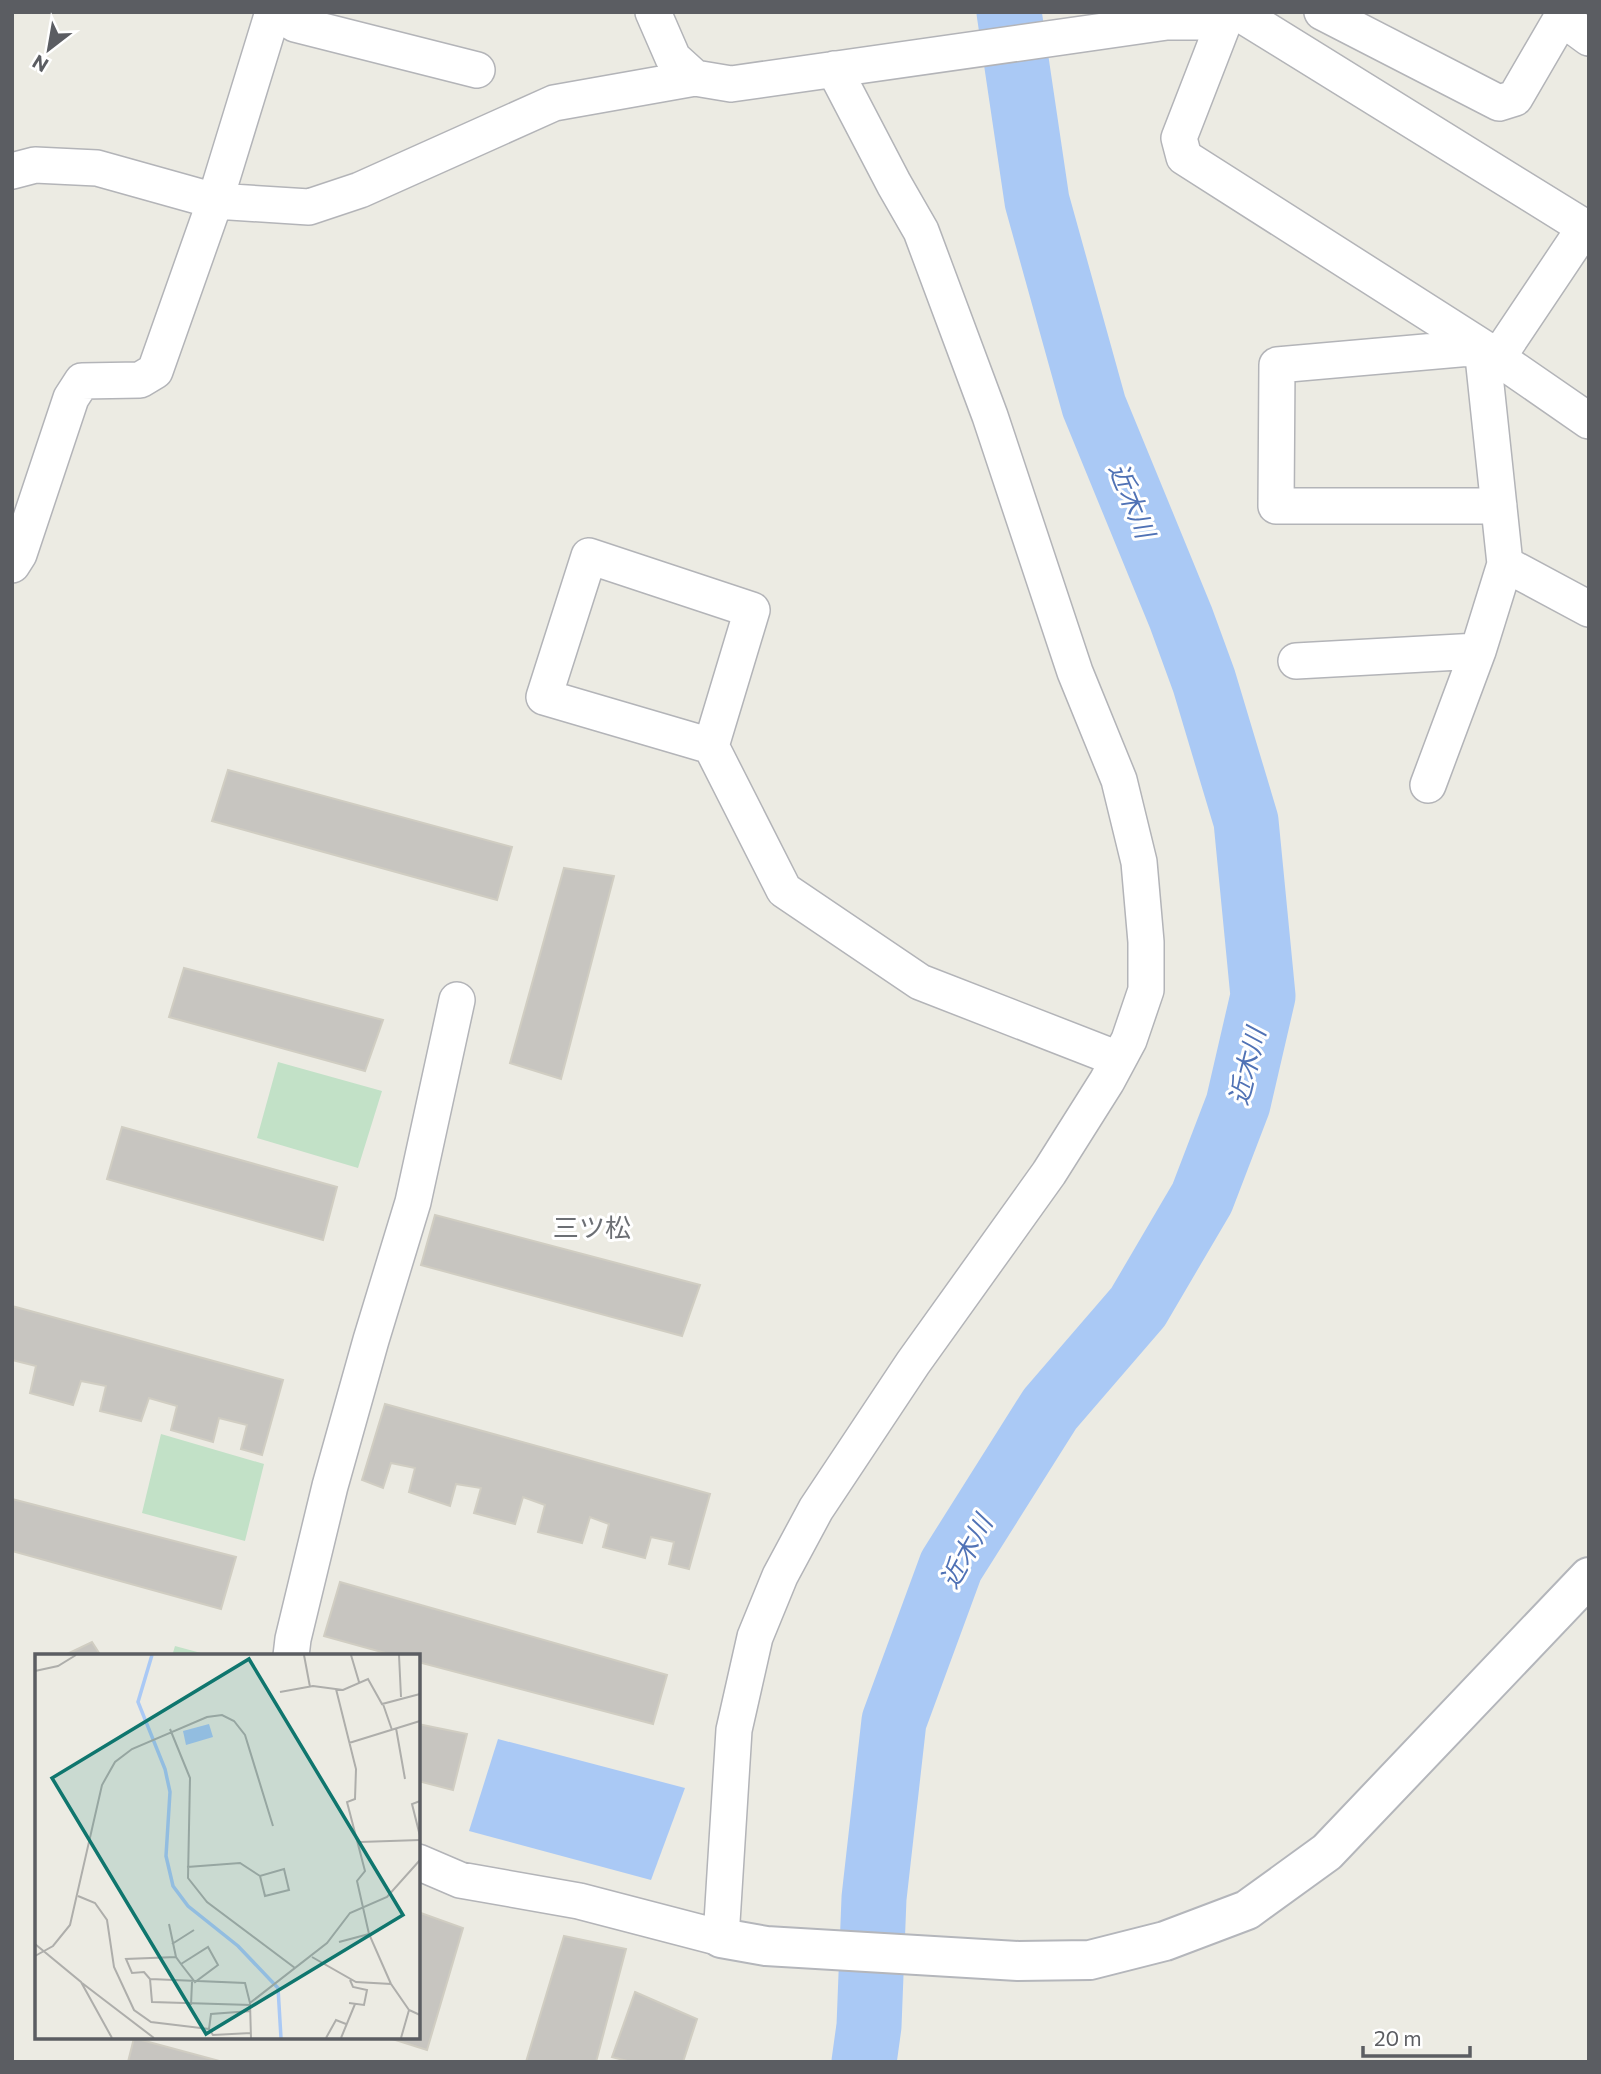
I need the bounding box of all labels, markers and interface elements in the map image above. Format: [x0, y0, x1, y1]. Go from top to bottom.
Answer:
north arrow [14, 14, 84, 84]
text: N [28, 50, 52, 78]
water label: 近木川 [1104, 458, 1163, 545]
water label: 近木川 [1222, 1022, 1271, 1108]
district label: 三ツ松 [553, 1211, 631, 1242]
water label: 近木川 [933, 1507, 999, 1593]
inset map [35, 1654, 420, 2039]
scale bar [1363, 2014, 1470, 2058]
text: 20 m [1374, 2025, 1422, 2050]

